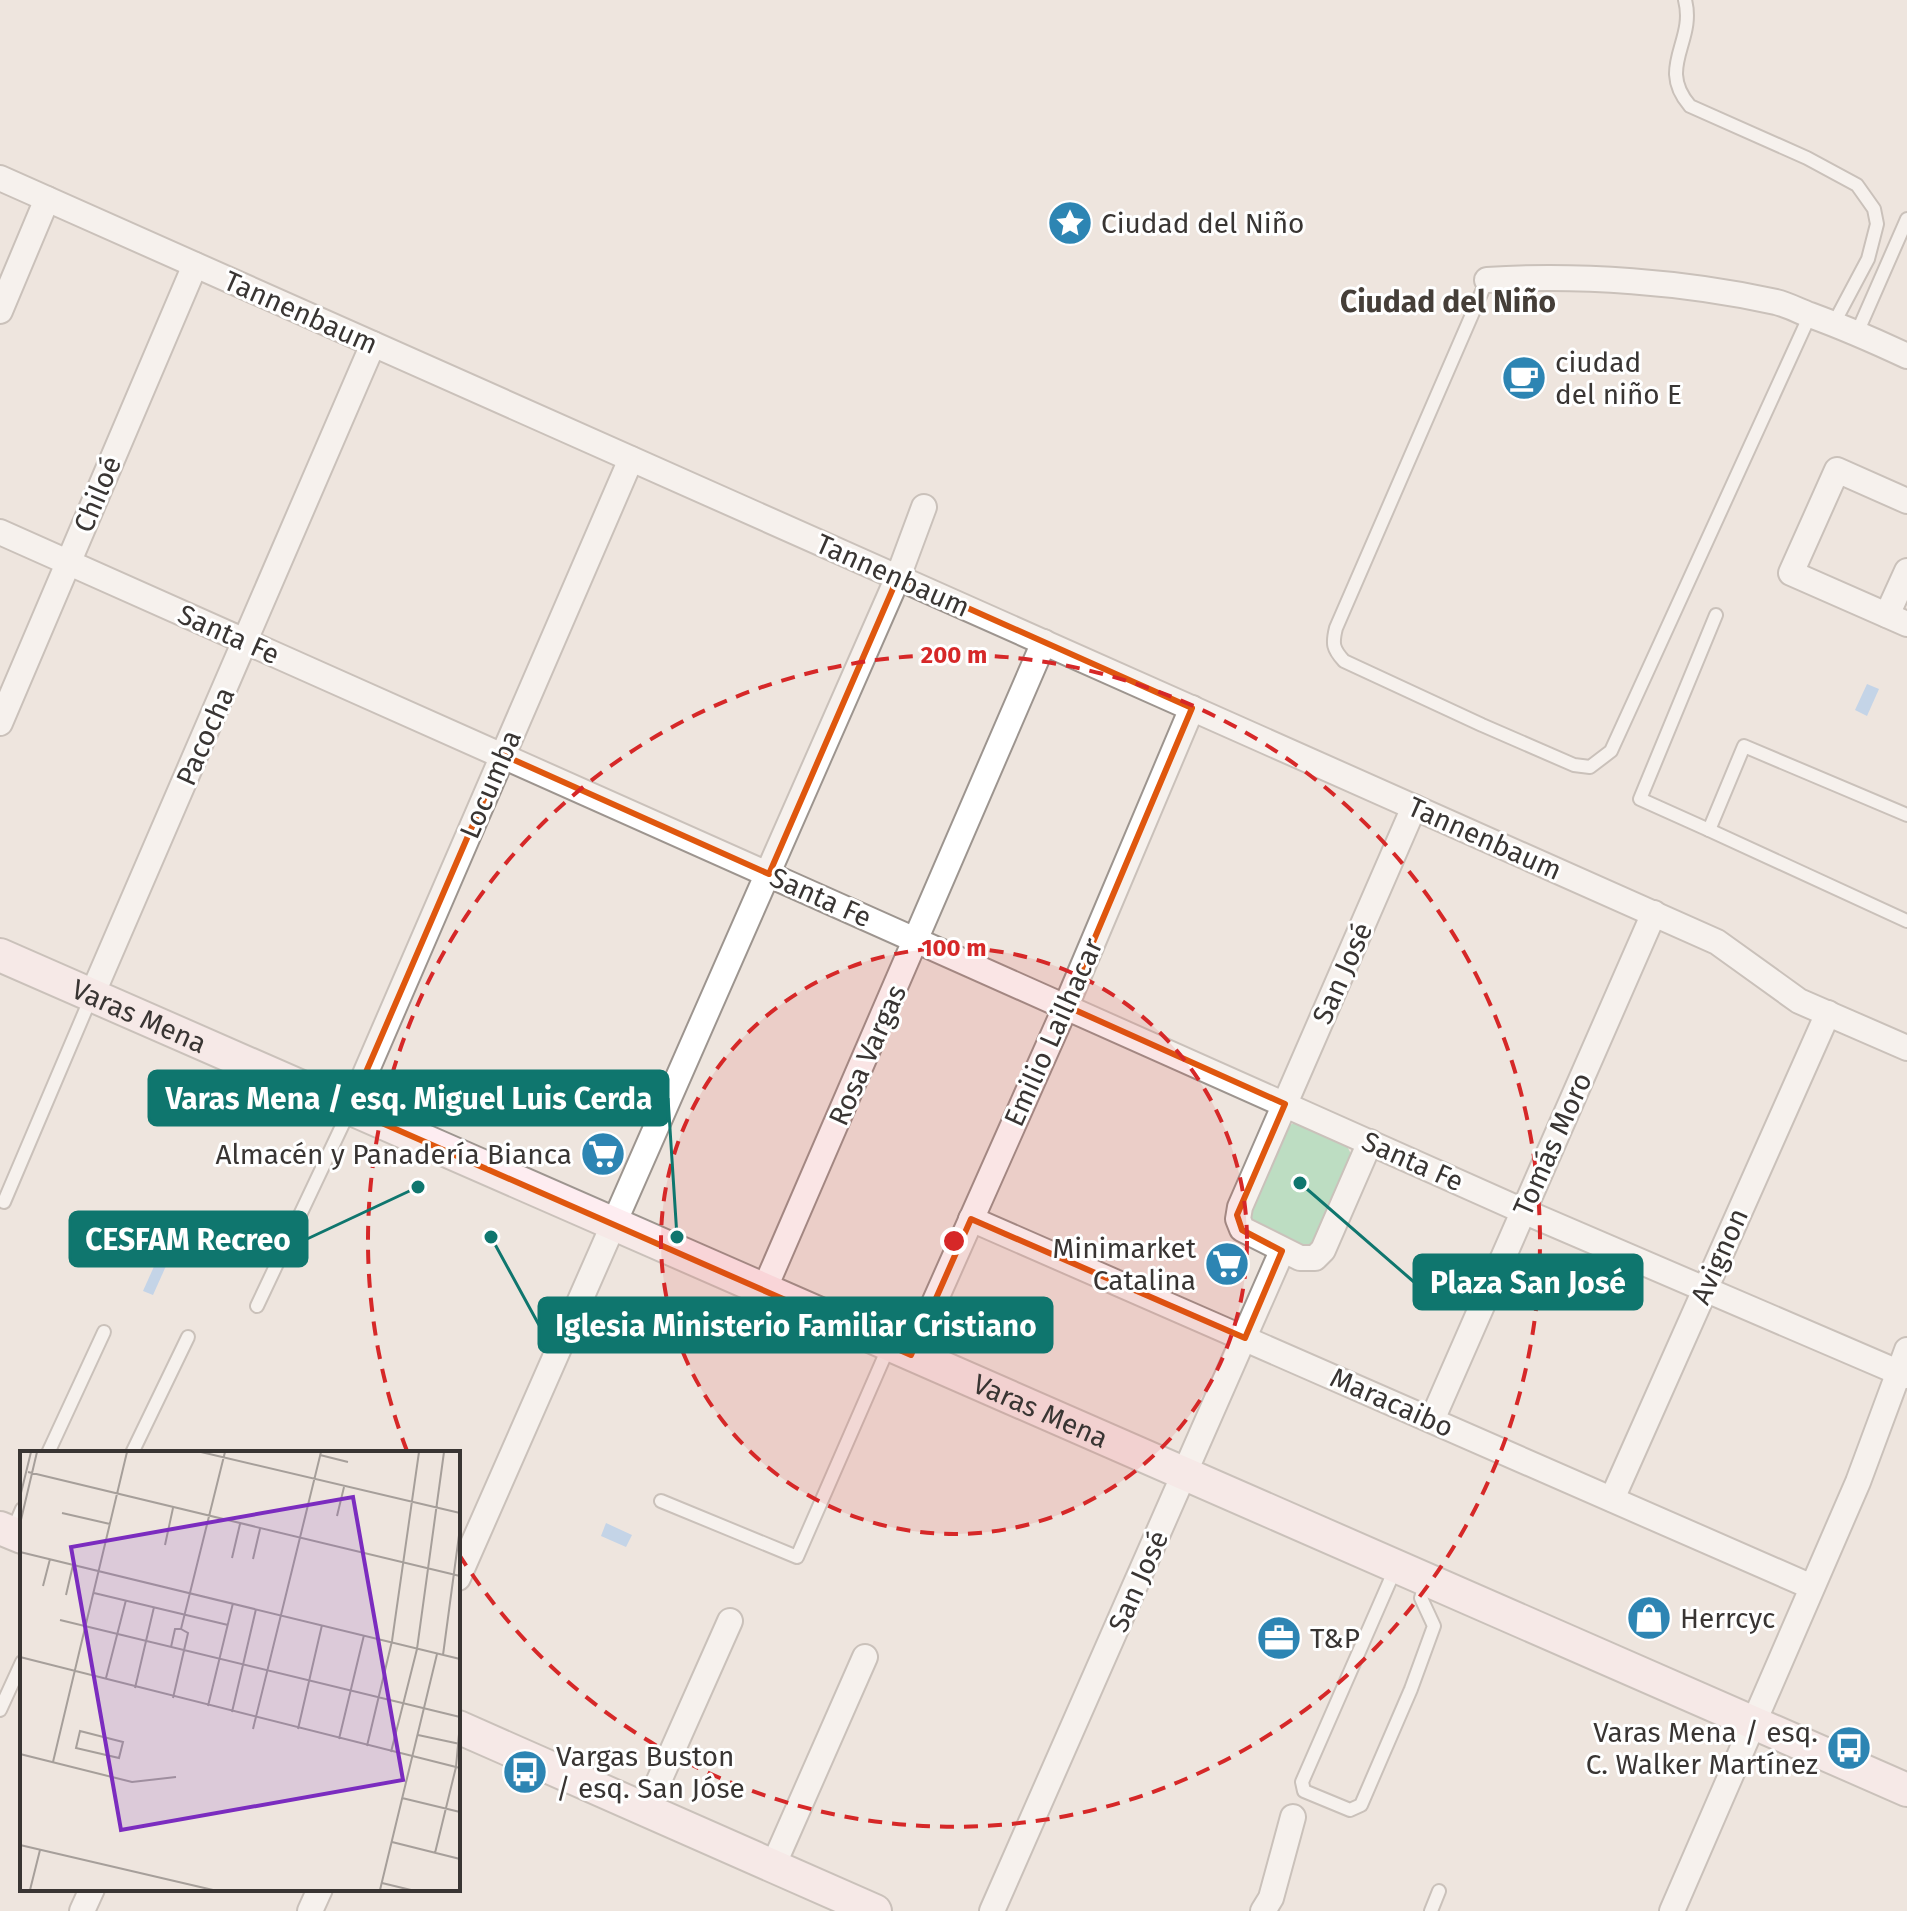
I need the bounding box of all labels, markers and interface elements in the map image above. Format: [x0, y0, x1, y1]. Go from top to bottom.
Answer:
place icon: Ciudad del Niño [1046, 199, 1094, 247]
place label: Ciudad del Niño [1101, 207, 1304, 240]
street label: Tannenbaum [219, 264, 383, 361]
district label: Ciudad del Niño [1340, 284, 1556, 320]
place label: ciudad del niño E [1555, 346, 1682, 411]
cafe icon: ciudad del niño E [1500, 354, 1548, 402]
street label: Chiloé [67, 451, 128, 537]
street label: Tannenbaum [811, 527, 975, 624]
street label: Santa Fe [173, 598, 285, 671]
text: 200 m [921, 641, 987, 669]
street label: Pacocha [169, 682, 242, 790]
street label: Locumba [453, 725, 528, 843]
street label: Tannenbaum [1403, 790, 1567, 887]
street label: Santa Fe [765, 861, 877, 934]
street label: San José [1306, 917, 1379, 1029]
street label: Emilio Lailhacar [997, 933, 1110, 1131]
text: 100 m [921, 934, 987, 962]
street label: Varas Mena [67, 972, 211, 1060]
street label: Rosa Vargas [822, 980, 913, 1131]
street label: Tomás Moro [1506, 1068, 1599, 1221]
callout: Varas Mena / esq. Miguel Luis Cerda [149, 1071, 668, 1125]
text: Varas Mena / esq. Miguel Luis Cerda [164, 1081, 653, 1117]
street label: Santa Fe [1357, 1125, 1469, 1198]
supermarket icon: Almacén y Panadería Bianca [579, 1130, 627, 1178]
place label: Almacén y Panadería Bianca [216, 1138, 572, 1171]
street label: Avignon [1684, 1203, 1755, 1309]
callout: CESFAM Recreo [70, 1212, 307, 1266]
text: CESFAM Recreo [85, 1222, 291, 1258]
centre of rings [940, 1227, 968, 1255]
place label: Minimarket Catalina [1053, 1232, 1197, 1297]
supermarket icon: Minimarket Catalina [1203, 1240, 1251, 1288]
callout: Plaza San José [1414, 1255, 1642, 1309]
text: Plaza San José [1430, 1265, 1626, 1301]
callout: Iglesia Ministerio Familiar Cristiano [539, 1298, 1052, 1352]
text: Iglesia Ministerio Familiar Cristiano [555, 1308, 1037, 1344]
street label: Maracaibo [1325, 1361, 1458, 1444]
street label: Varas Mena [968, 1367, 1113, 1455]
inset map [20, 1451, 460, 1891]
street label: San José [1102, 1525, 1175, 1637]
shop icon: Herrcyc [1625, 1594, 1673, 1642]
place label: Herrcyc [1680, 1602, 1776, 1635]
office icon: T&P [1255, 1614, 1303, 1662]
place label: T&P [1310, 1622, 1360, 1655]
place label: Varas Mena / esq. C. Walker Martínez [1586, 1716, 1818, 1781]
bus stop icon: Varas Mena / esq. C. Walker Martínez [1825, 1724, 1873, 1772]
place label: Vargas Buston / esq. San Jóse [556, 1740, 745, 1805]
bus stop icon: Vargas Buston / esq. San Jóse [501, 1748, 549, 1796]

